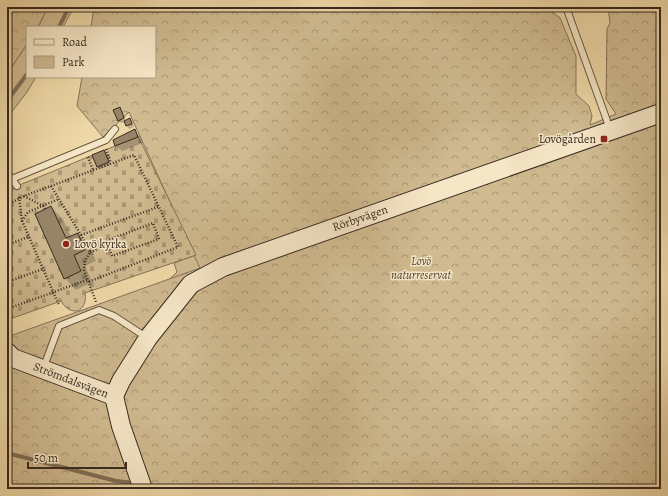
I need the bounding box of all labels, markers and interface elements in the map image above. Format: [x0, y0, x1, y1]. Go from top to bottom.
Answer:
legend [26, 26, 156, 78]
text: Road [62, 34, 88, 50]
text: Park [62, 54, 85, 70]
place label: Lovögården [539, 131, 596, 147]
marker: Lovögården [599, 134, 609, 144]
street label: Rörbyvägen [330, 201, 390, 235]
place label: Lovö kyrka [74, 236, 127, 252]
marker: Lovö kyrka [61, 239, 71, 249]
park label: Lovö naturreservat [391, 253, 451, 283]
street label: Strömdalsvägen [31, 358, 111, 402]
scale bar [28, 444, 126, 470]
text: 50 m [34, 450, 58, 466]

